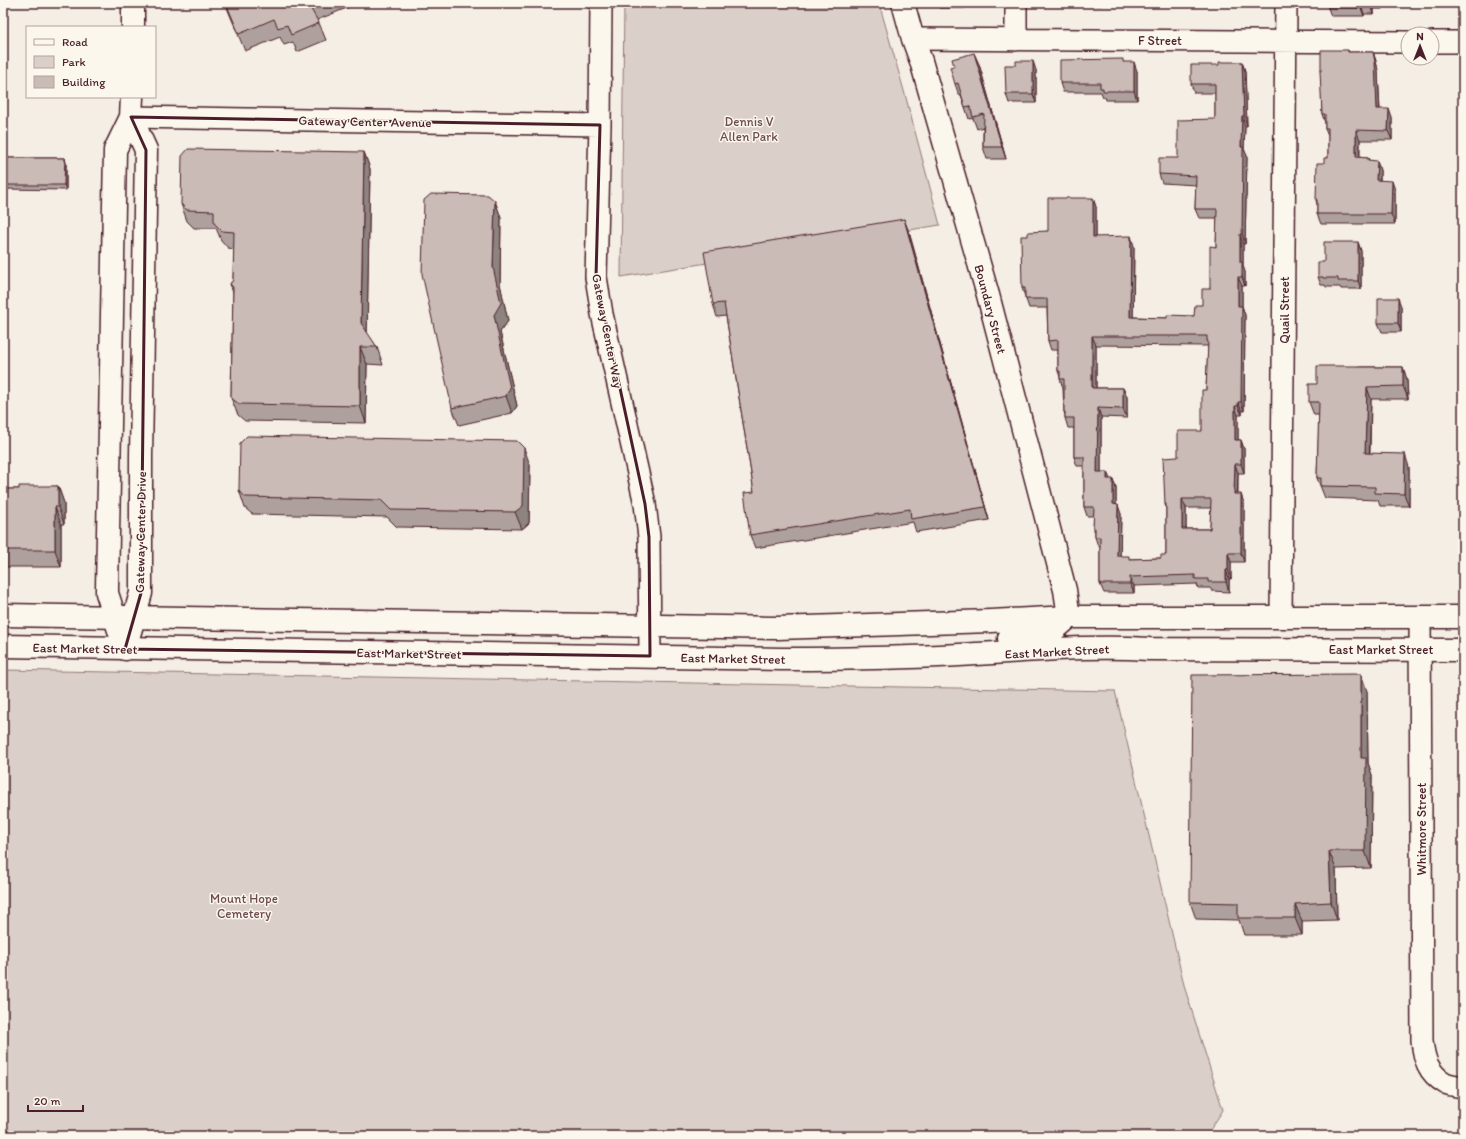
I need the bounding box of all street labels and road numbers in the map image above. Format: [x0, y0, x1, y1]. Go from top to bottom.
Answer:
street label: F Street [1138, 33, 1182, 48]
street label: Gateway Center Avenue [298, 113, 432, 130]
street label: Boundary Street [971, 263, 1010, 356]
street label: Gateway Center Way [589, 273, 626, 390]
street label: Quail Street [1277, 276, 1292, 344]
street label: Gateway Center Drive [132, 471, 149, 593]
street label: East Market Street [33, 640, 138, 657]
street label: East Market Street [1004, 641, 1110, 662]
street label: East Market Street [1329, 642, 1433, 657]
street label: East Market Street [357, 645, 462, 662]
street label: East Market Street [681, 650, 786, 667]
street label: Whitmore Street [1414, 782, 1429, 875]

